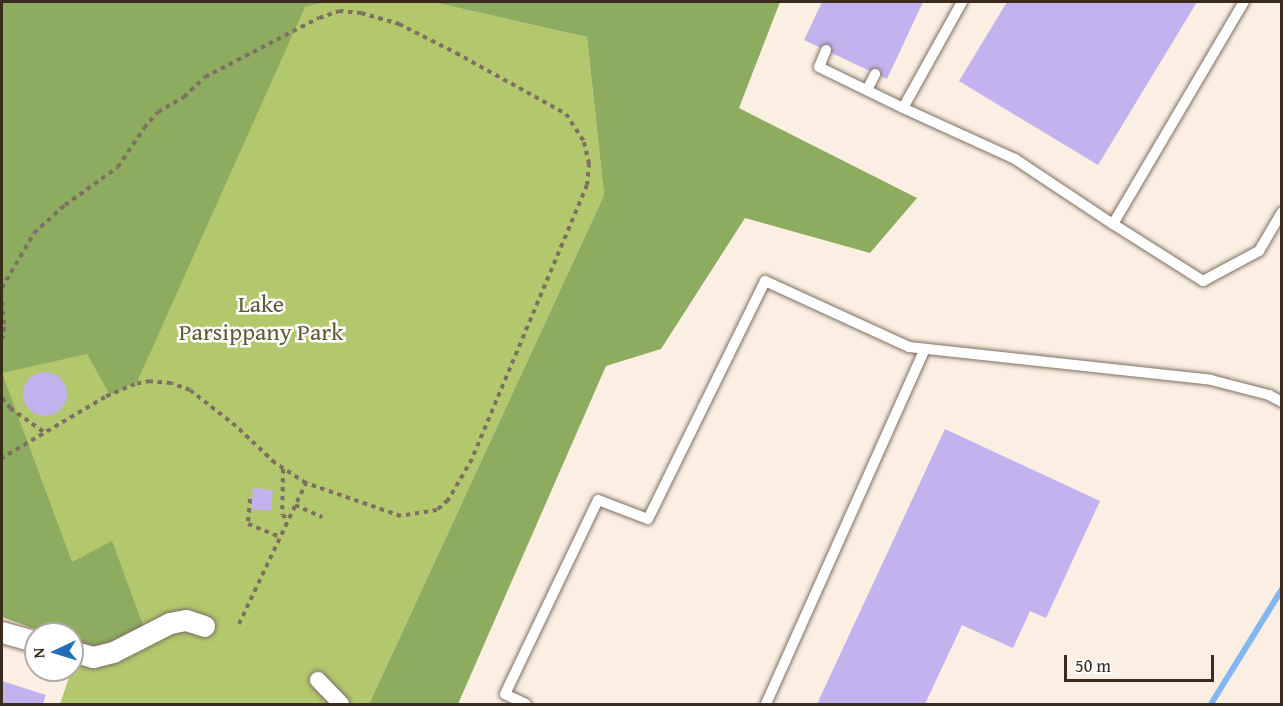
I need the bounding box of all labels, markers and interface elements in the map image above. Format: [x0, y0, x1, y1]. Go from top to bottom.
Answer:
park label: Lake Parsippany Park [179, 290, 343, 346]
north arrow [24, 622, 84, 682]
scale bar [1067, 643, 1217, 681]
text: N [26, 647, 50, 659]
text: 50 m [1075, 652, 1111, 679]

